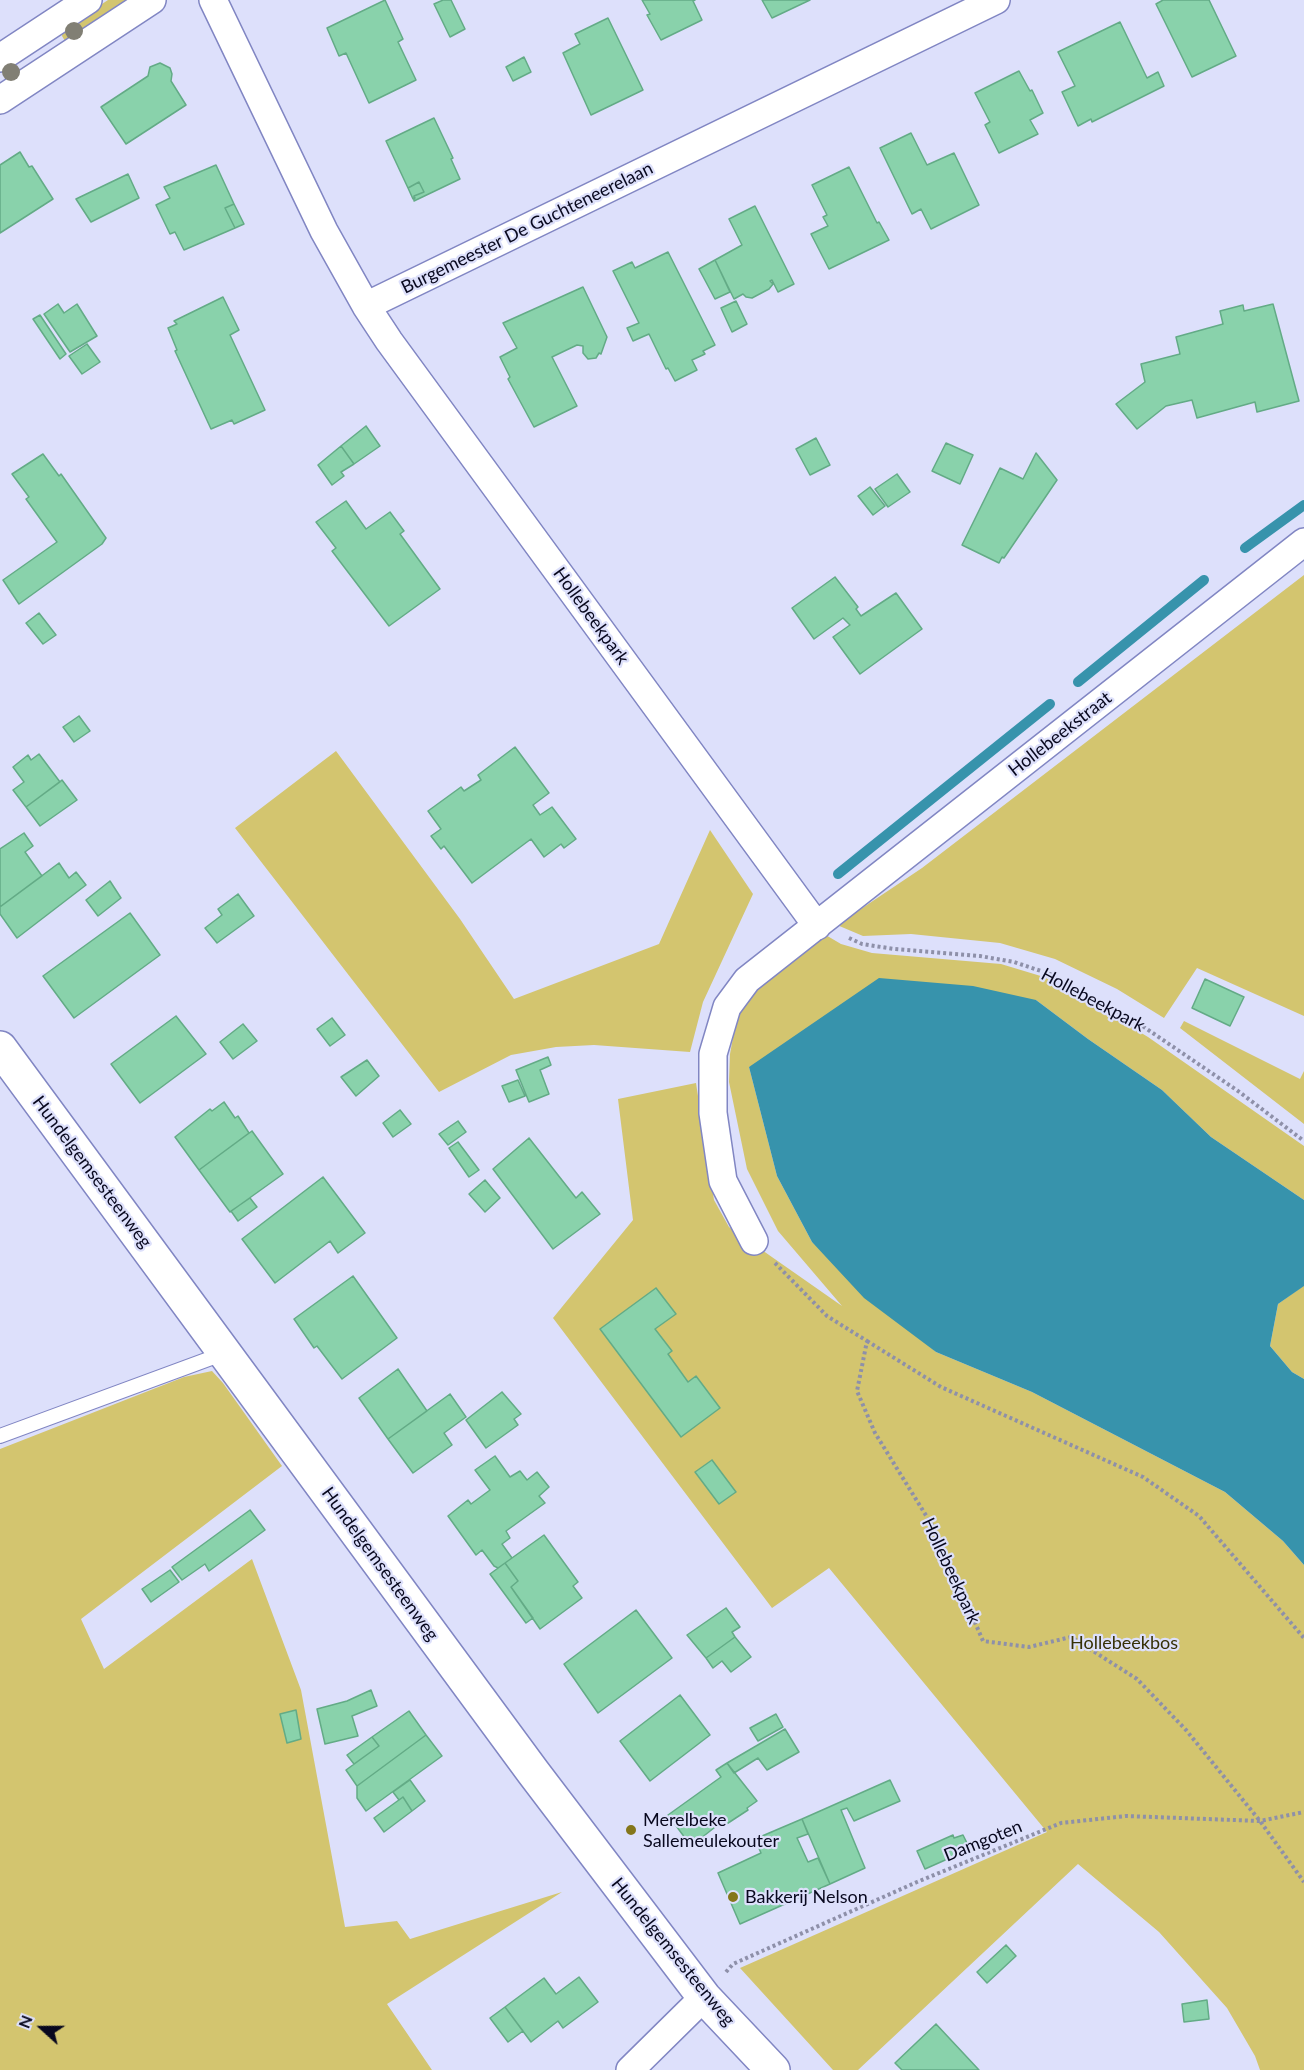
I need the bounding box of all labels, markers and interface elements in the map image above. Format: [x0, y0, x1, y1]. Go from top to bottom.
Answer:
street label: Burgemeester De Guchteneerelaan [398, 158, 656, 298]
street label: Hollebeekpark [549, 563, 633, 669]
street label: Hollebeekstraat [1004, 687, 1116, 781]
street label: Hollebeekpark [1037, 964, 1149, 1036]
street label: Hundelgemsesteenweg [28, 1092, 156, 1252]
street label: Hundelgemsesteenweg [317, 1483, 443, 1645]
street label: Hollebeekpark [917, 1514, 985, 1628]
park label: Hollebeekbos [1070, 1632, 1178, 1654]
place label: Merelbeke Sallemeulekouter [643, 1809, 779, 1852]
street label: Damgoten [941, 1816, 1025, 1866]
marker: Merelbeke Sallemeulekouter [624, 1823, 638, 1837]
street label: Hundelgemsesteenweg [607, 1874, 739, 2030]
place label: Bakkerij Nelson [745, 1886, 868, 1908]
marker: Bakkerij Nelson [726, 1890, 740, 1904]
north arrow [12, 1998, 72, 2058]
text: N [14, 2012, 36, 2031]

